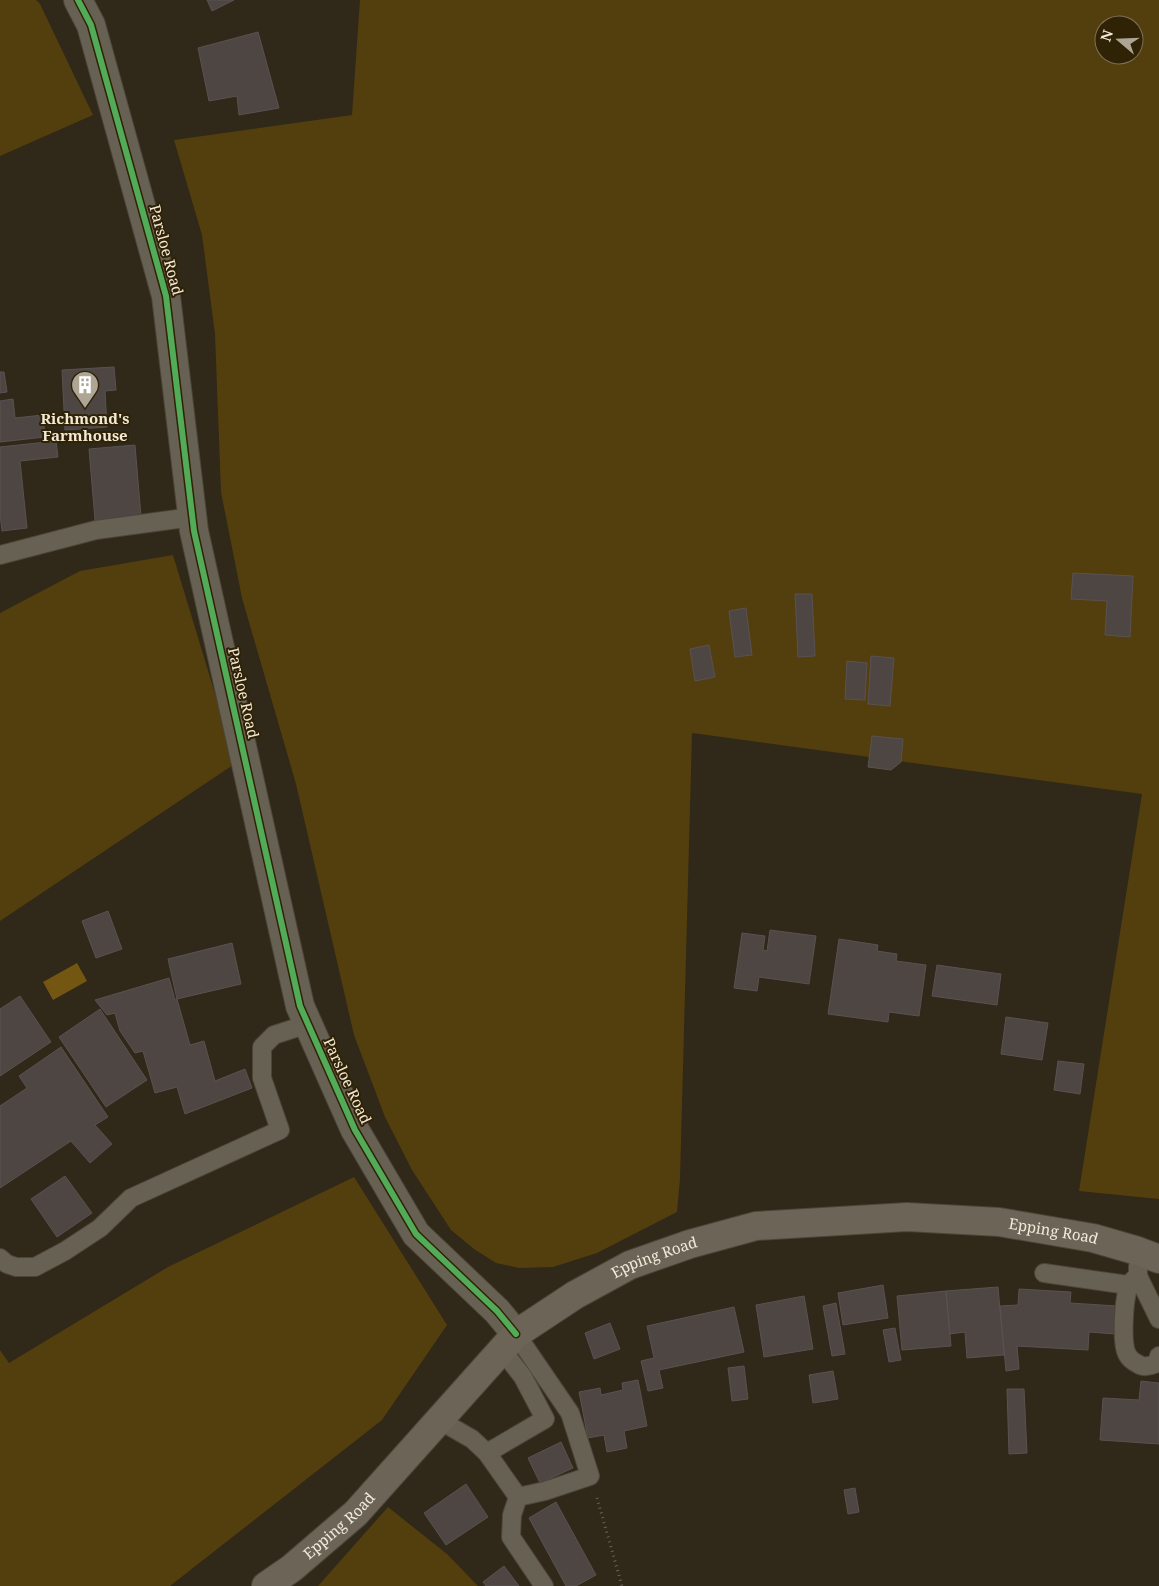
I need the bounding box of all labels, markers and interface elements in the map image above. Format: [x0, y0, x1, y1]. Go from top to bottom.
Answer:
north arrow [1094, 15, 1144, 65]
text: N [1095, 27, 1117, 44]
street label: Parsloe Road [145, 202, 189, 297]
building icon: Richmond's Farmhouse [70, 370, 100, 409]
place label: Richmond's Farmhouse [40, 408, 130, 445]
street label: Parsloe Road [224, 645, 264, 740]
street label: Parsloe Road [319, 1034, 377, 1127]
street label: Epping Road [1007, 1213, 1101, 1248]
street label: Epping Road [607, 1231, 699, 1282]
street label: Epping Road [299, 1488, 379, 1563]

